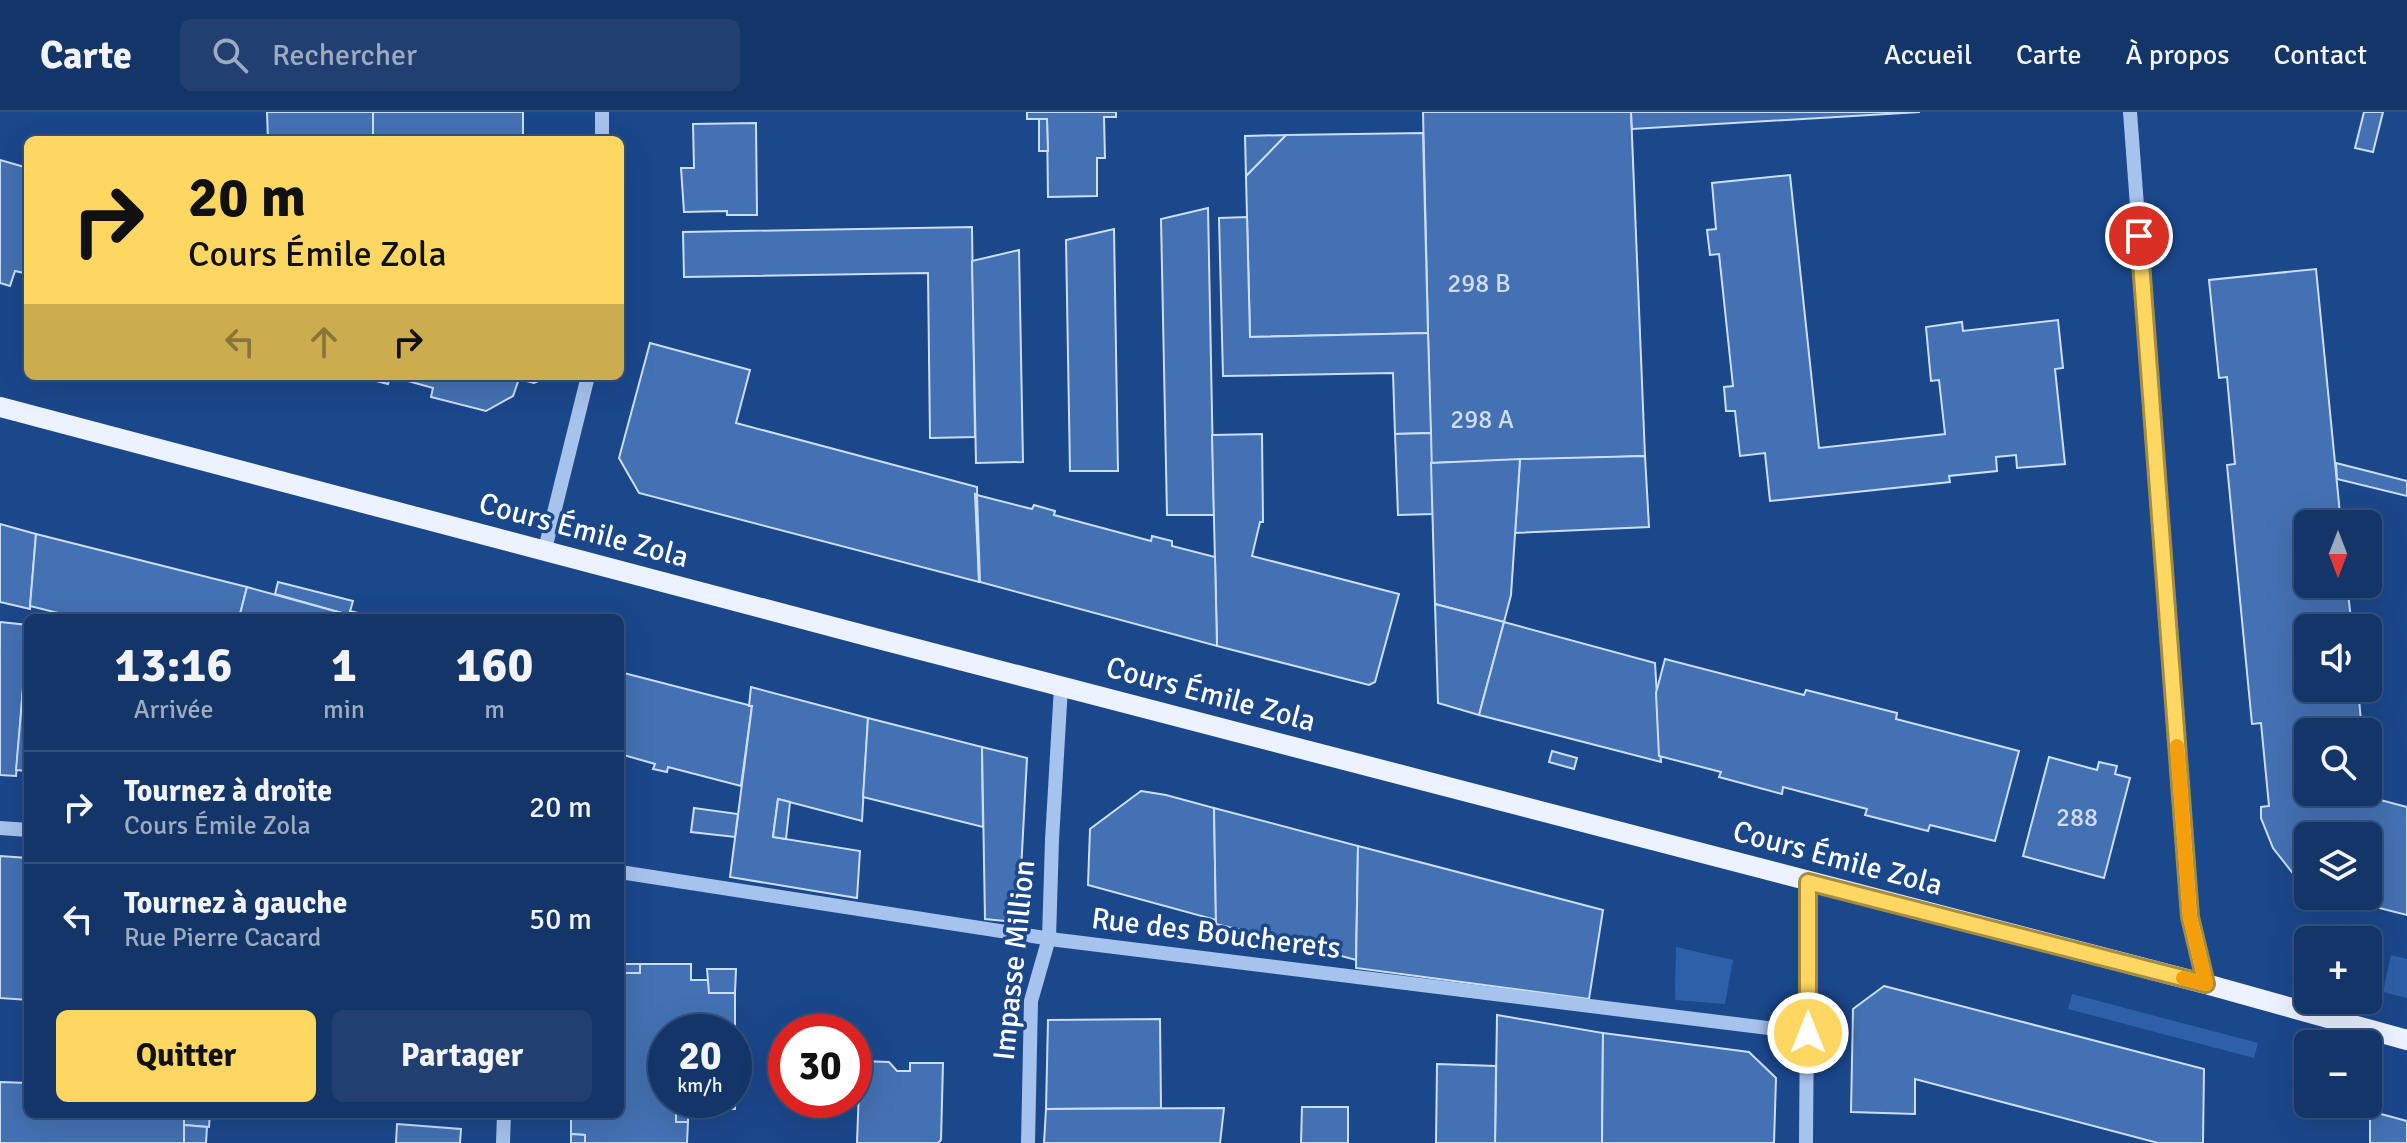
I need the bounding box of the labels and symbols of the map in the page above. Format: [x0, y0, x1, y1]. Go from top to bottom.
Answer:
pin [2105, 202, 2173, 270]
house number: 298 B [1447, 268, 1511, 300]
house number: 298 A [1450, 404, 1514, 436]
street label: Cours Émile Zola [475, 485, 693, 576]
north arrow [2294, 510, 2382, 598]
street label: Cours Émile Zola [1102, 649, 1320, 740]
house number: 288 [2056, 802, 2098, 834]
street label: Cours Émile Zola [1729, 813, 1947, 904]
street label: Impasse Million [986, 858, 1043, 1062]
street label: Rue des Boucherets [1089, 900, 1343, 967]
position arrow [1766, 991, 1850, 1075]
speed limit sign: 30 [768, 1014, 872, 1118]

